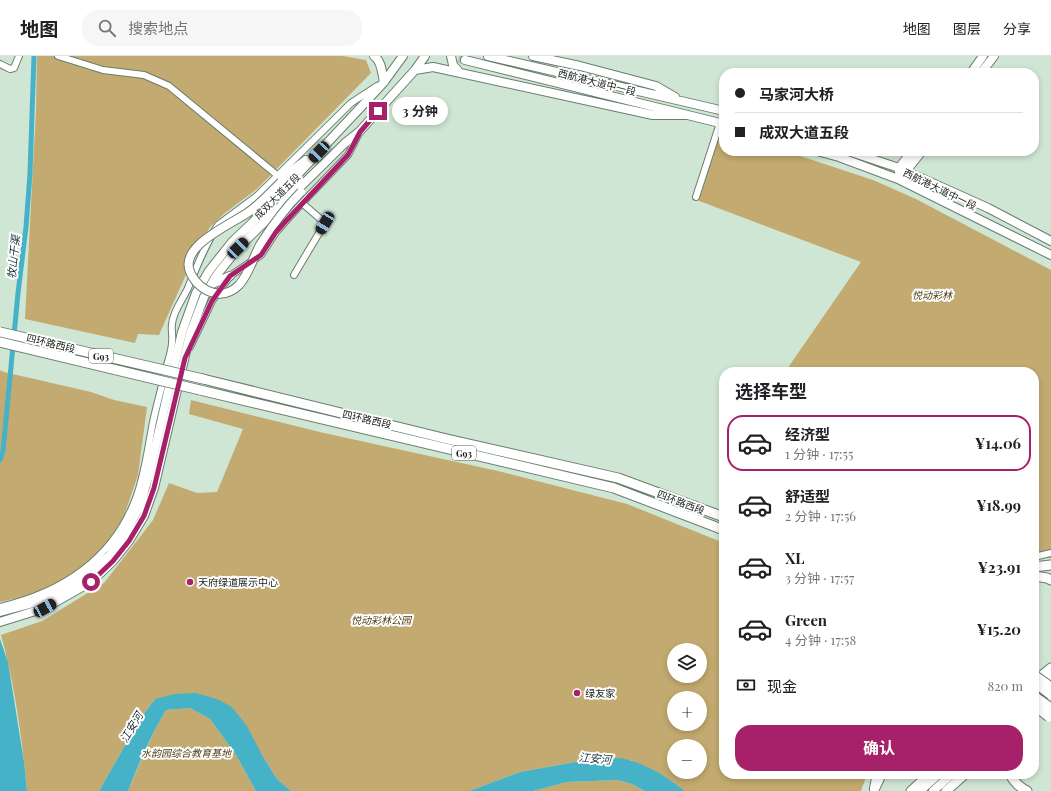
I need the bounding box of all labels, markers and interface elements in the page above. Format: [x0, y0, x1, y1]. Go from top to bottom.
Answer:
search box [82, 10, 362, 46]
text: 地图 [20, 15, 58, 41]
icon: search [96, 17, 118, 39]
text: 搜索地点 [128, 18, 188, 38]
text: 地图 [903, 19, 931, 38]
text: 图层 [953, 19, 981, 38]
text: 分享 [1003, 19, 1031, 38]
street label: 西航港大道中一段 [556, 66, 638, 98]
text: 马家河大桥 [759, 84, 834, 104]
callout: 3 分钟 [392, 97, 448, 125]
route end [369, 102, 387, 120]
text: 3 分钟 [402, 102, 438, 119]
text: 成双大道五段 [759, 122, 849, 142]
car [306, 139, 332, 165]
street label: 西航港大道中一段 [901, 165, 979, 213]
street label: 成双大道五段 [251, 170, 303, 222]
car [314, 210, 336, 236]
water label: 牧山干渠 [3, 232, 23, 280]
car [225, 235, 251, 261]
park label: 悦动彩林 [912, 288, 953, 302]
street label: 四环路西段 [25, 330, 77, 356]
road number: G93 [89, 349, 113, 363]
text: 选择车型 [735, 379, 807, 403]
street label: 四环路西段 [341, 407, 393, 431]
text: 经济型 [785, 424, 830, 444]
icon: car [737, 425, 773, 461]
text: ¥14.06 [975, 433, 1021, 453]
text: 1 分钟 · 17:55 [785, 445, 853, 462]
road number: G93 [452, 446, 476, 460]
text: 舒适型 [785, 486, 830, 506]
street label: 四环路西段 [655, 487, 707, 517]
icon: car [737, 487, 773, 523]
text: ¥18.99 [976, 495, 1021, 515]
text: 2 分钟 · 17:56 [785, 507, 856, 524]
text: XL [785, 548, 805, 568]
icon: car [737, 549, 773, 585]
text: ¥23.91 [978, 557, 1021, 577]
text: 3 分钟 · 17:57 [785, 569, 854, 586]
route start [82, 573, 100, 591]
place label: 天府绿道展示中心 [198, 575, 278, 589]
marker: 天府绿道展示中心 [185, 577, 195, 587]
car [32, 597, 58, 619]
text: Green [785, 610, 827, 630]
icon: car [737, 611, 773, 647]
park label: 悦动彩林公园 [351, 613, 413, 627]
text: ¥15.20 [977, 619, 1021, 639]
text: 4 分钟 · 17:58 [785, 631, 856, 648]
map controls [667, 643, 707, 779]
button: layers [667, 643, 707, 683]
icon: cash [735, 674, 757, 696]
text: 现金 [767, 676, 797, 696]
text: 820 m [987, 677, 1023, 694]
place label: 绿友家 [585, 686, 616, 700]
marker: 绿友家 [572, 688, 582, 698]
button: + [667, 691, 707, 731]
water label: 江安河 [116, 707, 147, 745]
button: 确认 [735, 725, 1023, 771]
button: − [667, 739, 707, 779]
park label: 水韵园综合教育基地 [141, 746, 232, 760]
water label: 江安河 [578, 749, 614, 767]

